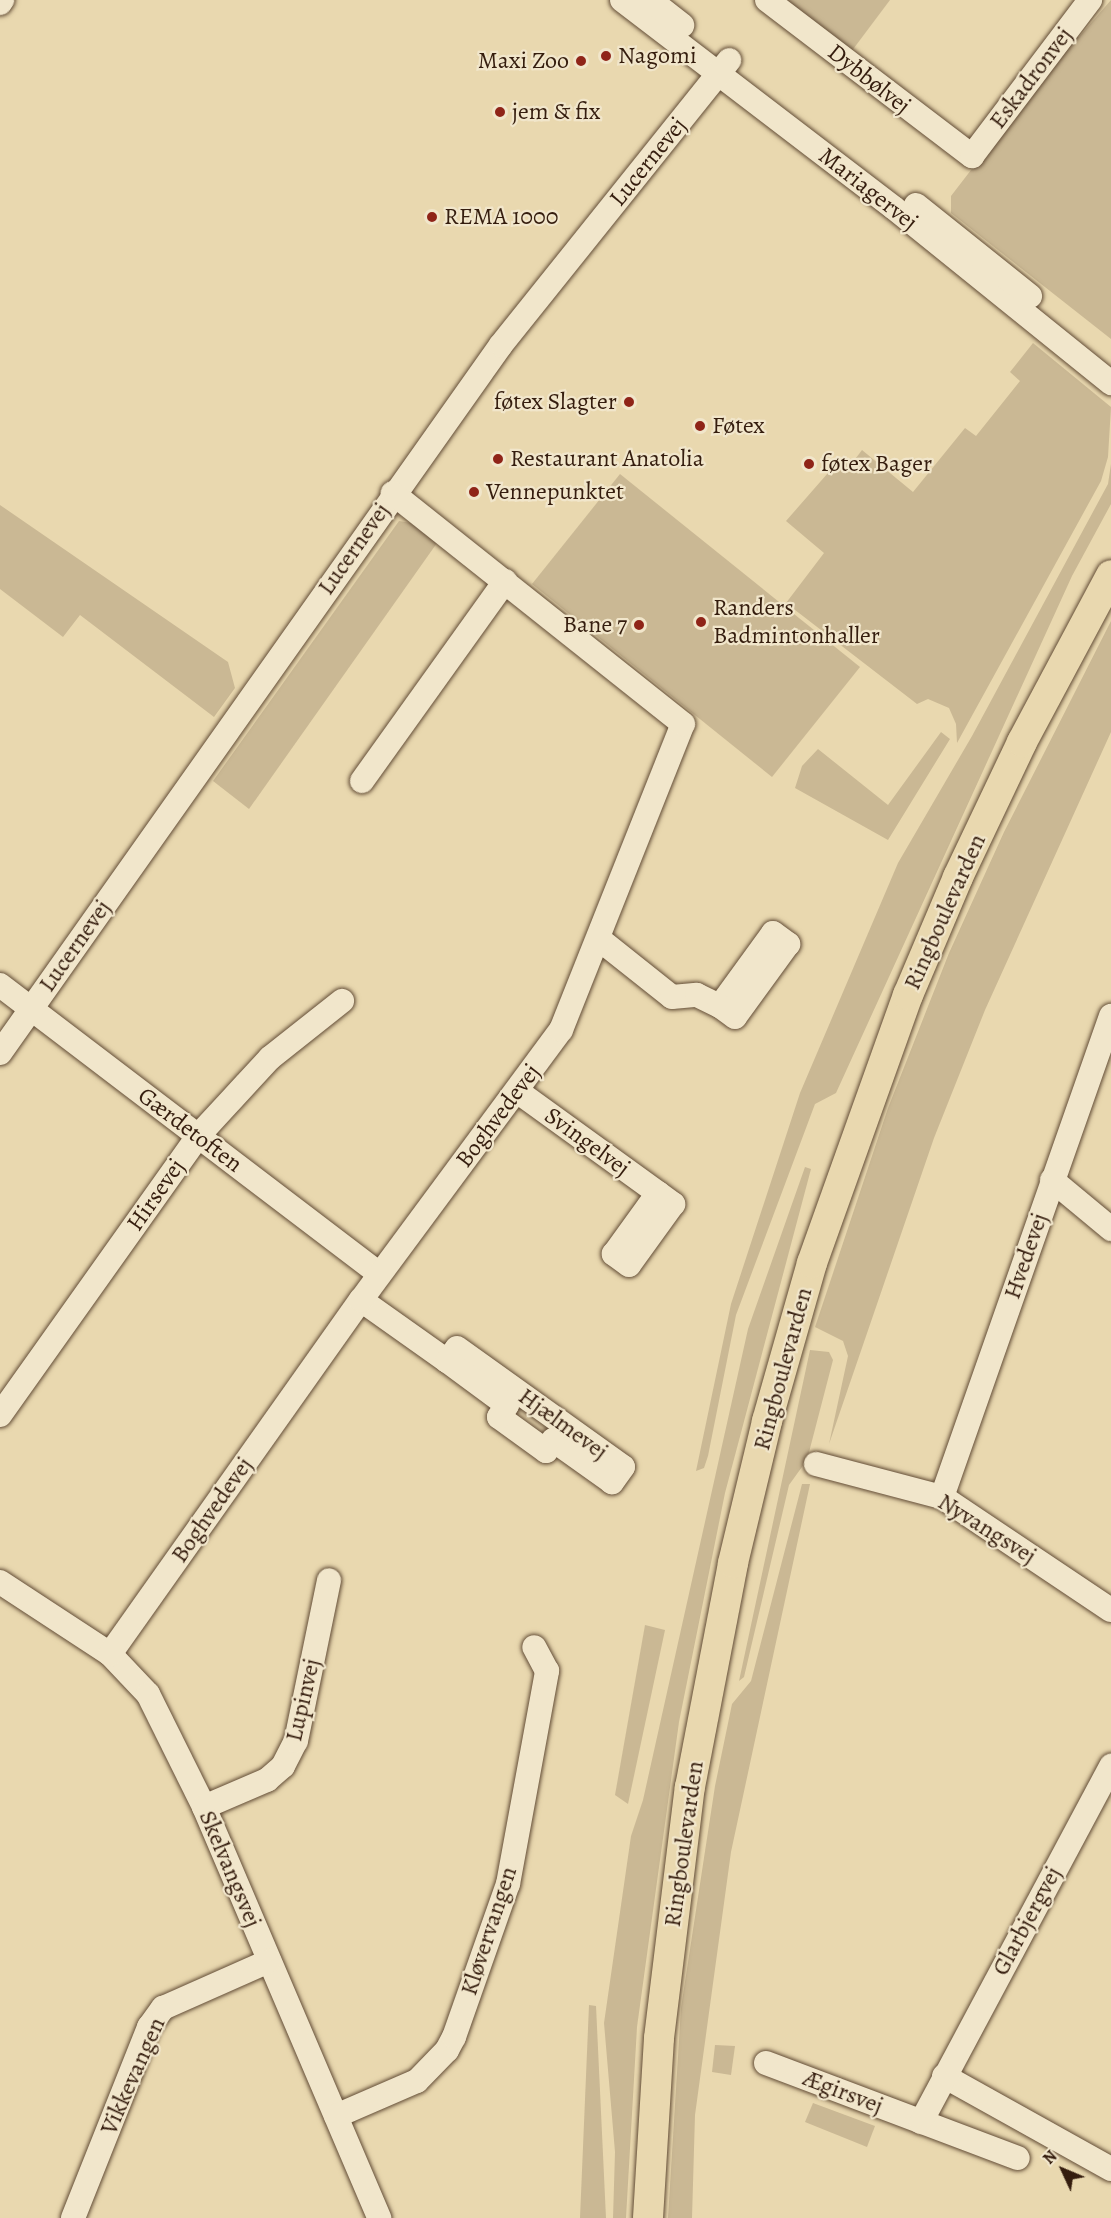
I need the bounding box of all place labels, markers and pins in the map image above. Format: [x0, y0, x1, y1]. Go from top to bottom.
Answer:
place label: Nagomi [618, 42, 697, 70]
place label: Maxi Zoo [478, 47, 569, 75]
marker: Nagomi [599, 49, 613, 63]
marker: Maxi Zoo [574, 54, 588, 68]
place label: jem & fix [512, 98, 601, 126]
marker: jem & fix [493, 105, 507, 119]
place label: REMA 1000 [444, 203, 559, 231]
marker: REMA 1000 [425, 210, 439, 224]
place label: føtex Slagter [494, 388, 617, 416]
marker: føtex Slagter [622, 395, 636, 409]
place label: Føtex [712, 412, 765, 440]
marker: Føtex [693, 419, 707, 433]
place label: Restaurant Anatolia [510, 445, 704, 473]
place label: føtex Bager [821, 450, 932, 478]
marker: Restaurant Anatolia [491, 452, 505, 466]
marker: føtex Bager [802, 457, 816, 471]
place label: Vennepunktet [486, 478, 624, 506]
marker: Vennepunktet [467, 485, 481, 499]
place label: Randers Badmintonhaller [713, 594, 880, 650]
place label: Bane 7 [563, 611, 627, 639]
marker: Randers Badmintonhaller [694, 615, 708, 629]
marker: Bane 7 [632, 618, 646, 632]

